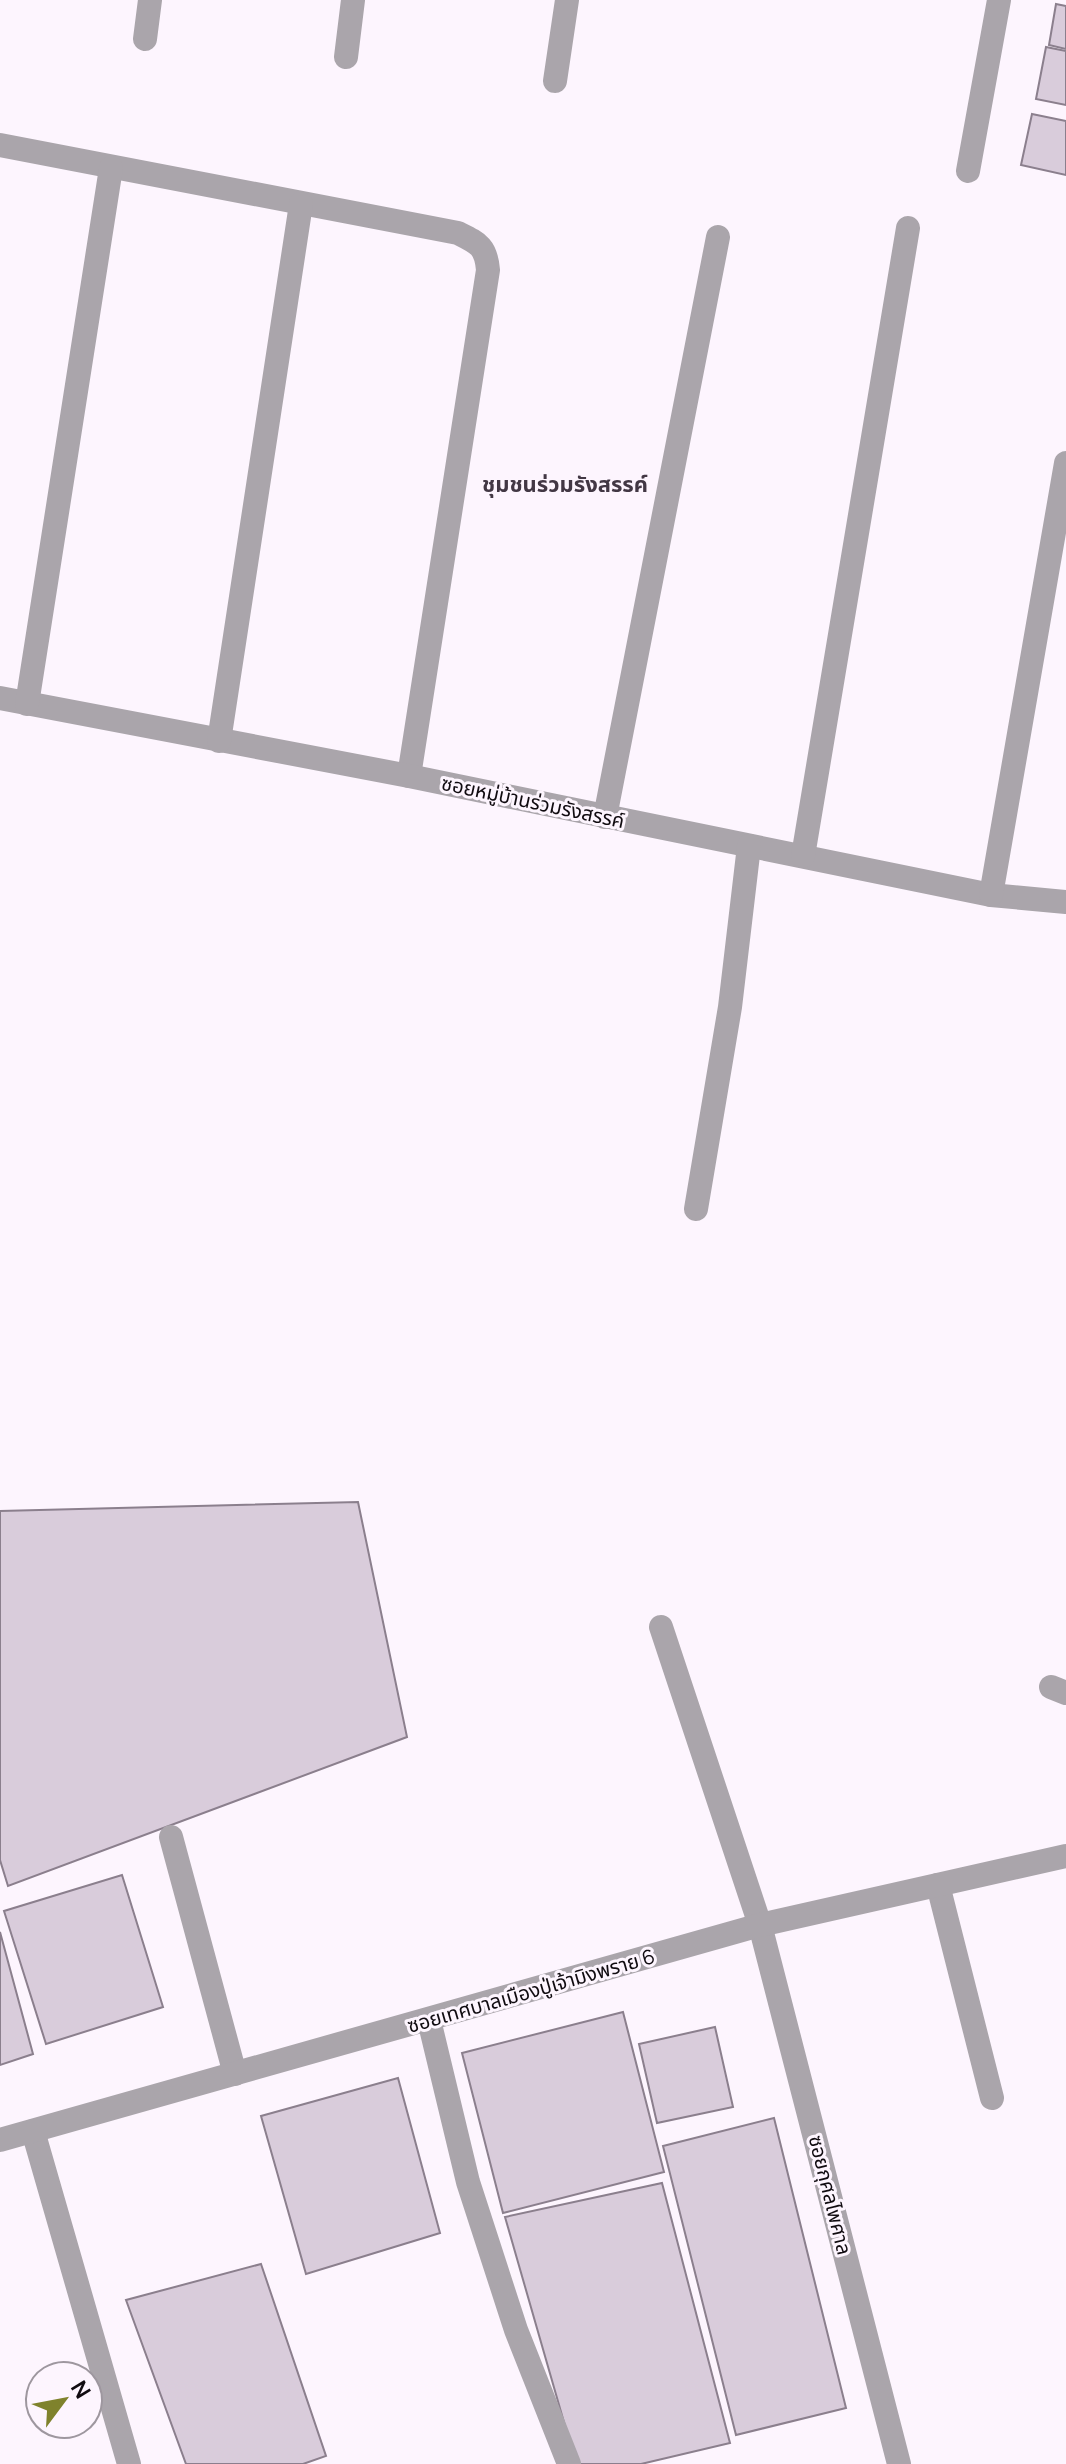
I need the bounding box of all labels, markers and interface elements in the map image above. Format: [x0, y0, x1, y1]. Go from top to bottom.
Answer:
district label: ชุมชนร่วมรังสรรค์ [482, 469, 648, 499]
street label: ซอยหมู่บ้านร่วมรังสรรค์ [439, 769, 627, 834]
street label: ซอยเทศบาลเมืองปู่เจ้ามิงพราย 6 [404, 1942, 658, 2039]
street label: ซอยกุศลไพศาล [803, 2132, 858, 2257]
north arrow [24, 2360, 104, 2440]
text: N [64, 2375, 98, 2404]

